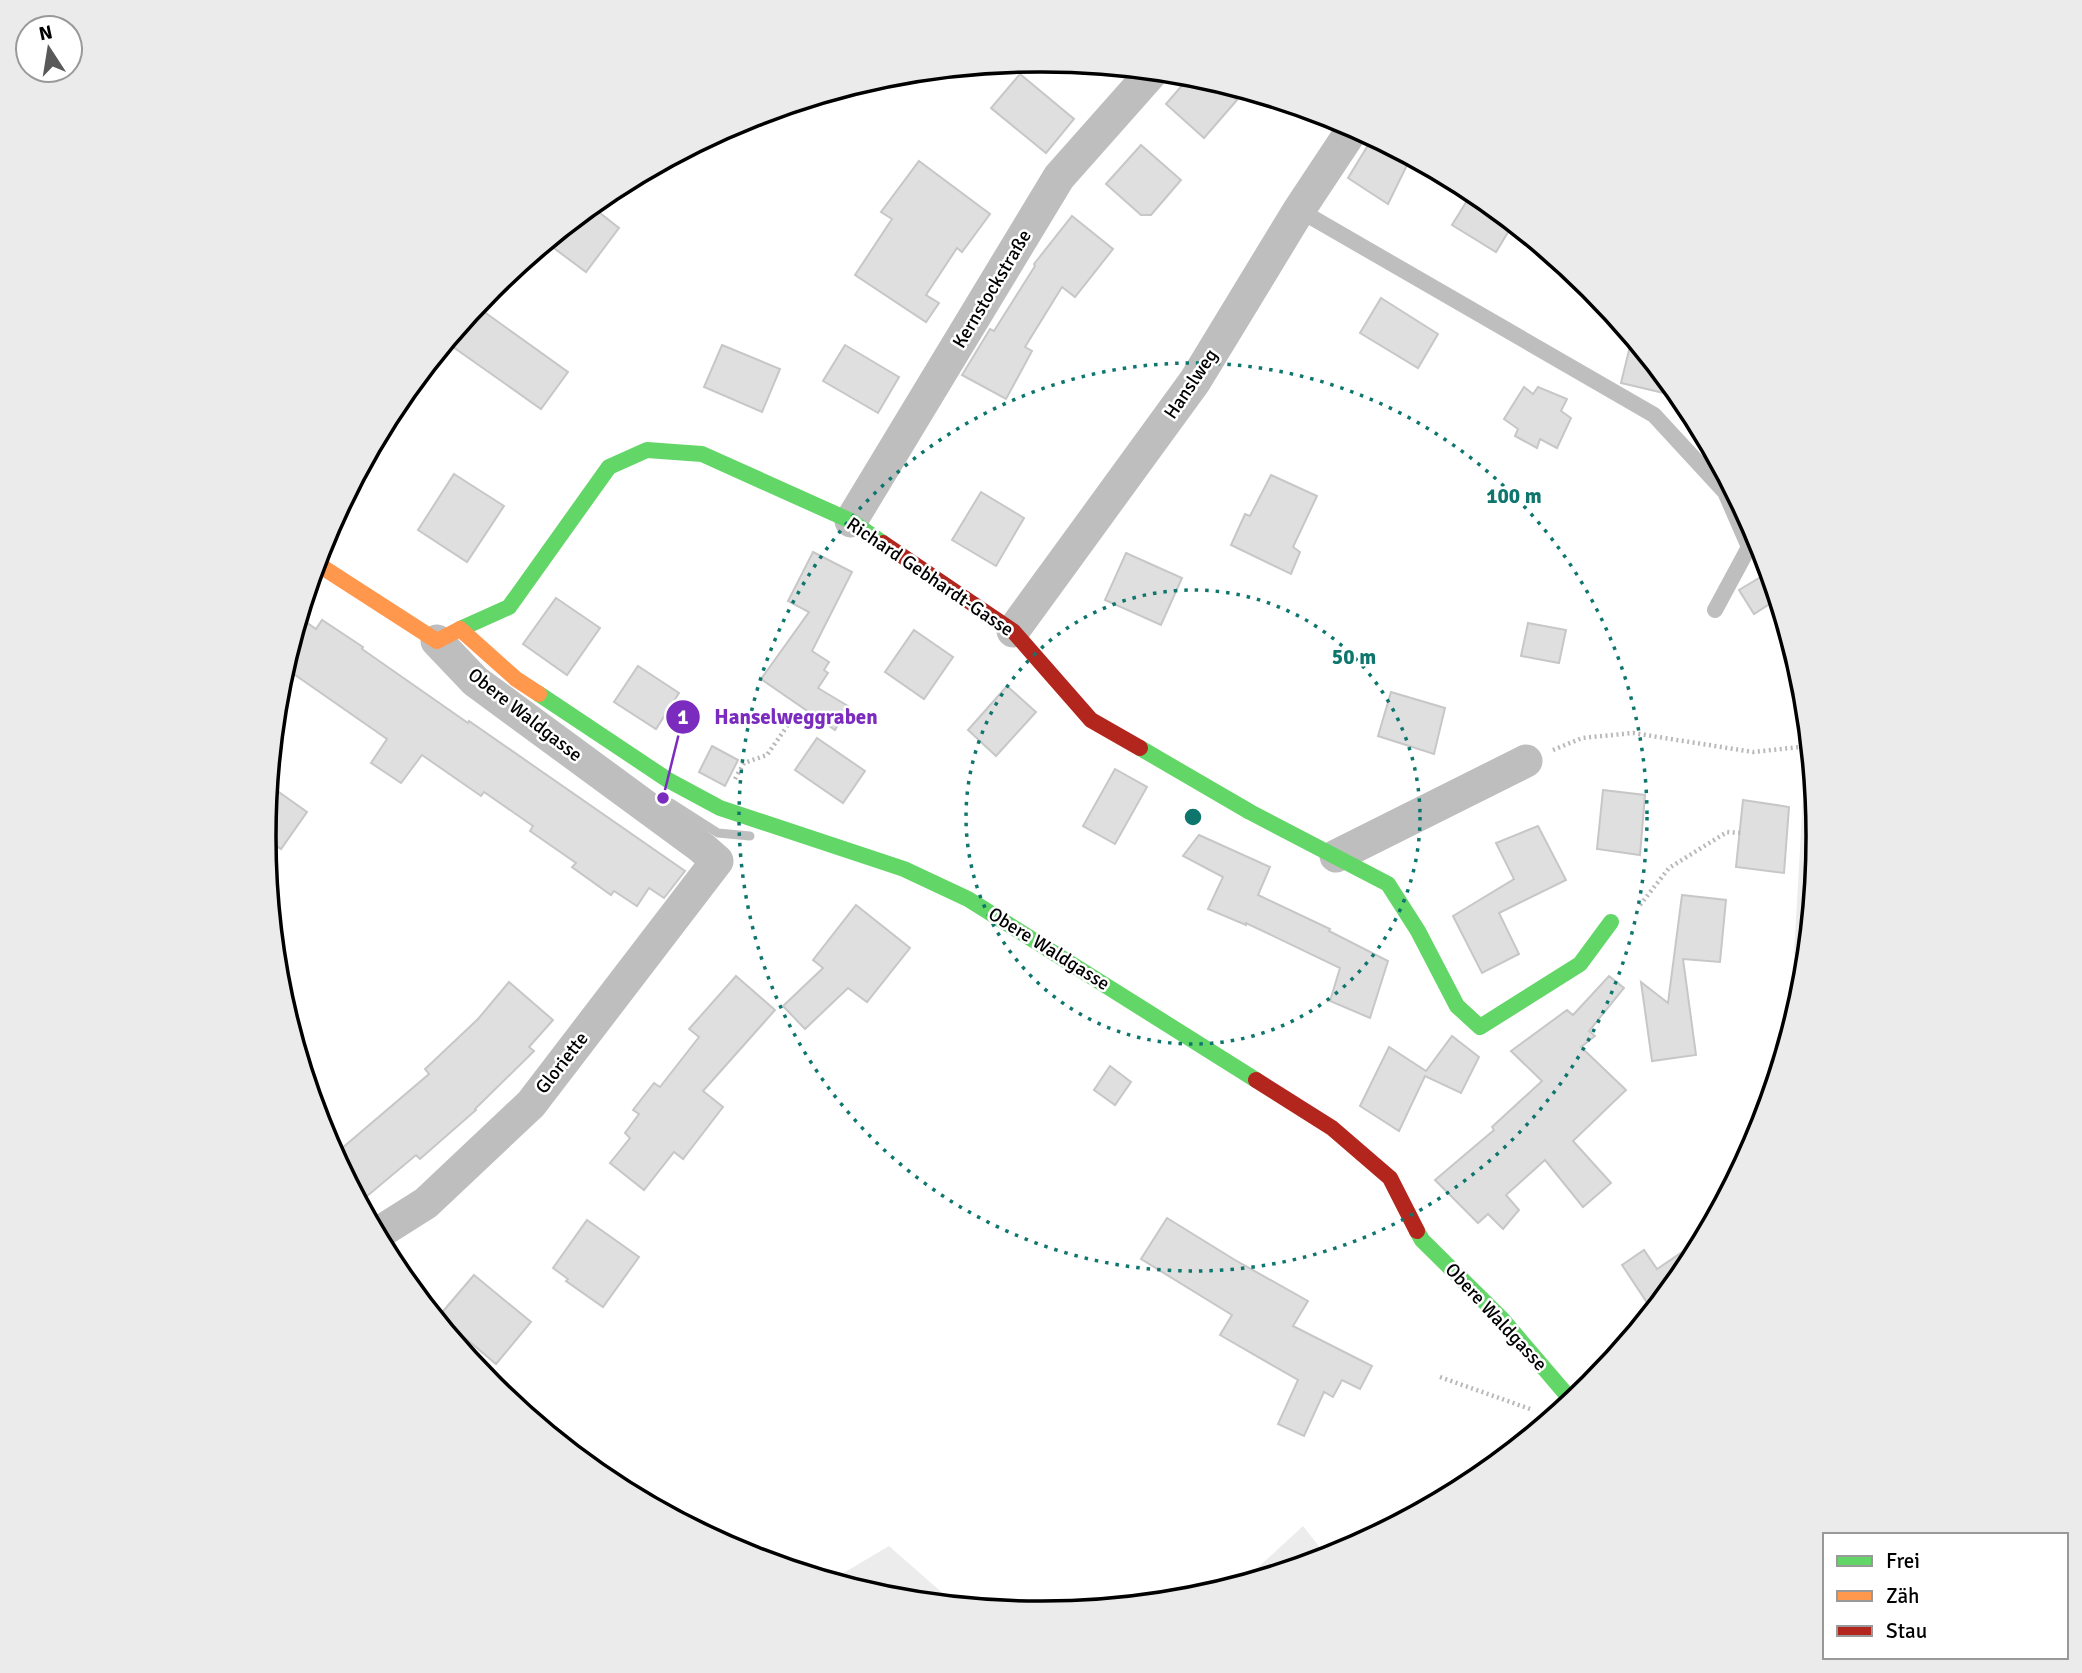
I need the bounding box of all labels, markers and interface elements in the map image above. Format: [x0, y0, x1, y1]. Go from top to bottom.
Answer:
north arrow [14, 14, 84, 84]
text: N [37, 20, 55, 46]
street label: Kernstockstraße [947, 225, 1037, 353]
street label: Hanslweg [1159, 344, 1223, 424]
text: 100 m [1486, 483, 1542, 509]
street label: Richard Gebhardt-Gasse [842, 512, 1018, 642]
text: 50 m [1332, 644, 1376, 670]
street label: Obere Waldgasse [463, 663, 587, 767]
callout: Hanselweggraben [665, 696, 892, 738]
text: 1 [677, 704, 689, 730]
text: Hanselweggraben [714, 704, 878, 730]
centre of rings [1181, 805, 1205, 829]
street label: Obere Waldgasse [984, 902, 1114, 996]
street label: Gloriette [530, 1027, 594, 1099]
street label: Obere Waldgasse [1440, 1258, 1552, 1376]
legend [1823, 1533, 2068, 1659]
text: Frei [1886, 1548, 1920, 1574]
text: Zäh [1886, 1583, 1920, 1609]
text: Stau [1886, 1618, 1927, 1644]

